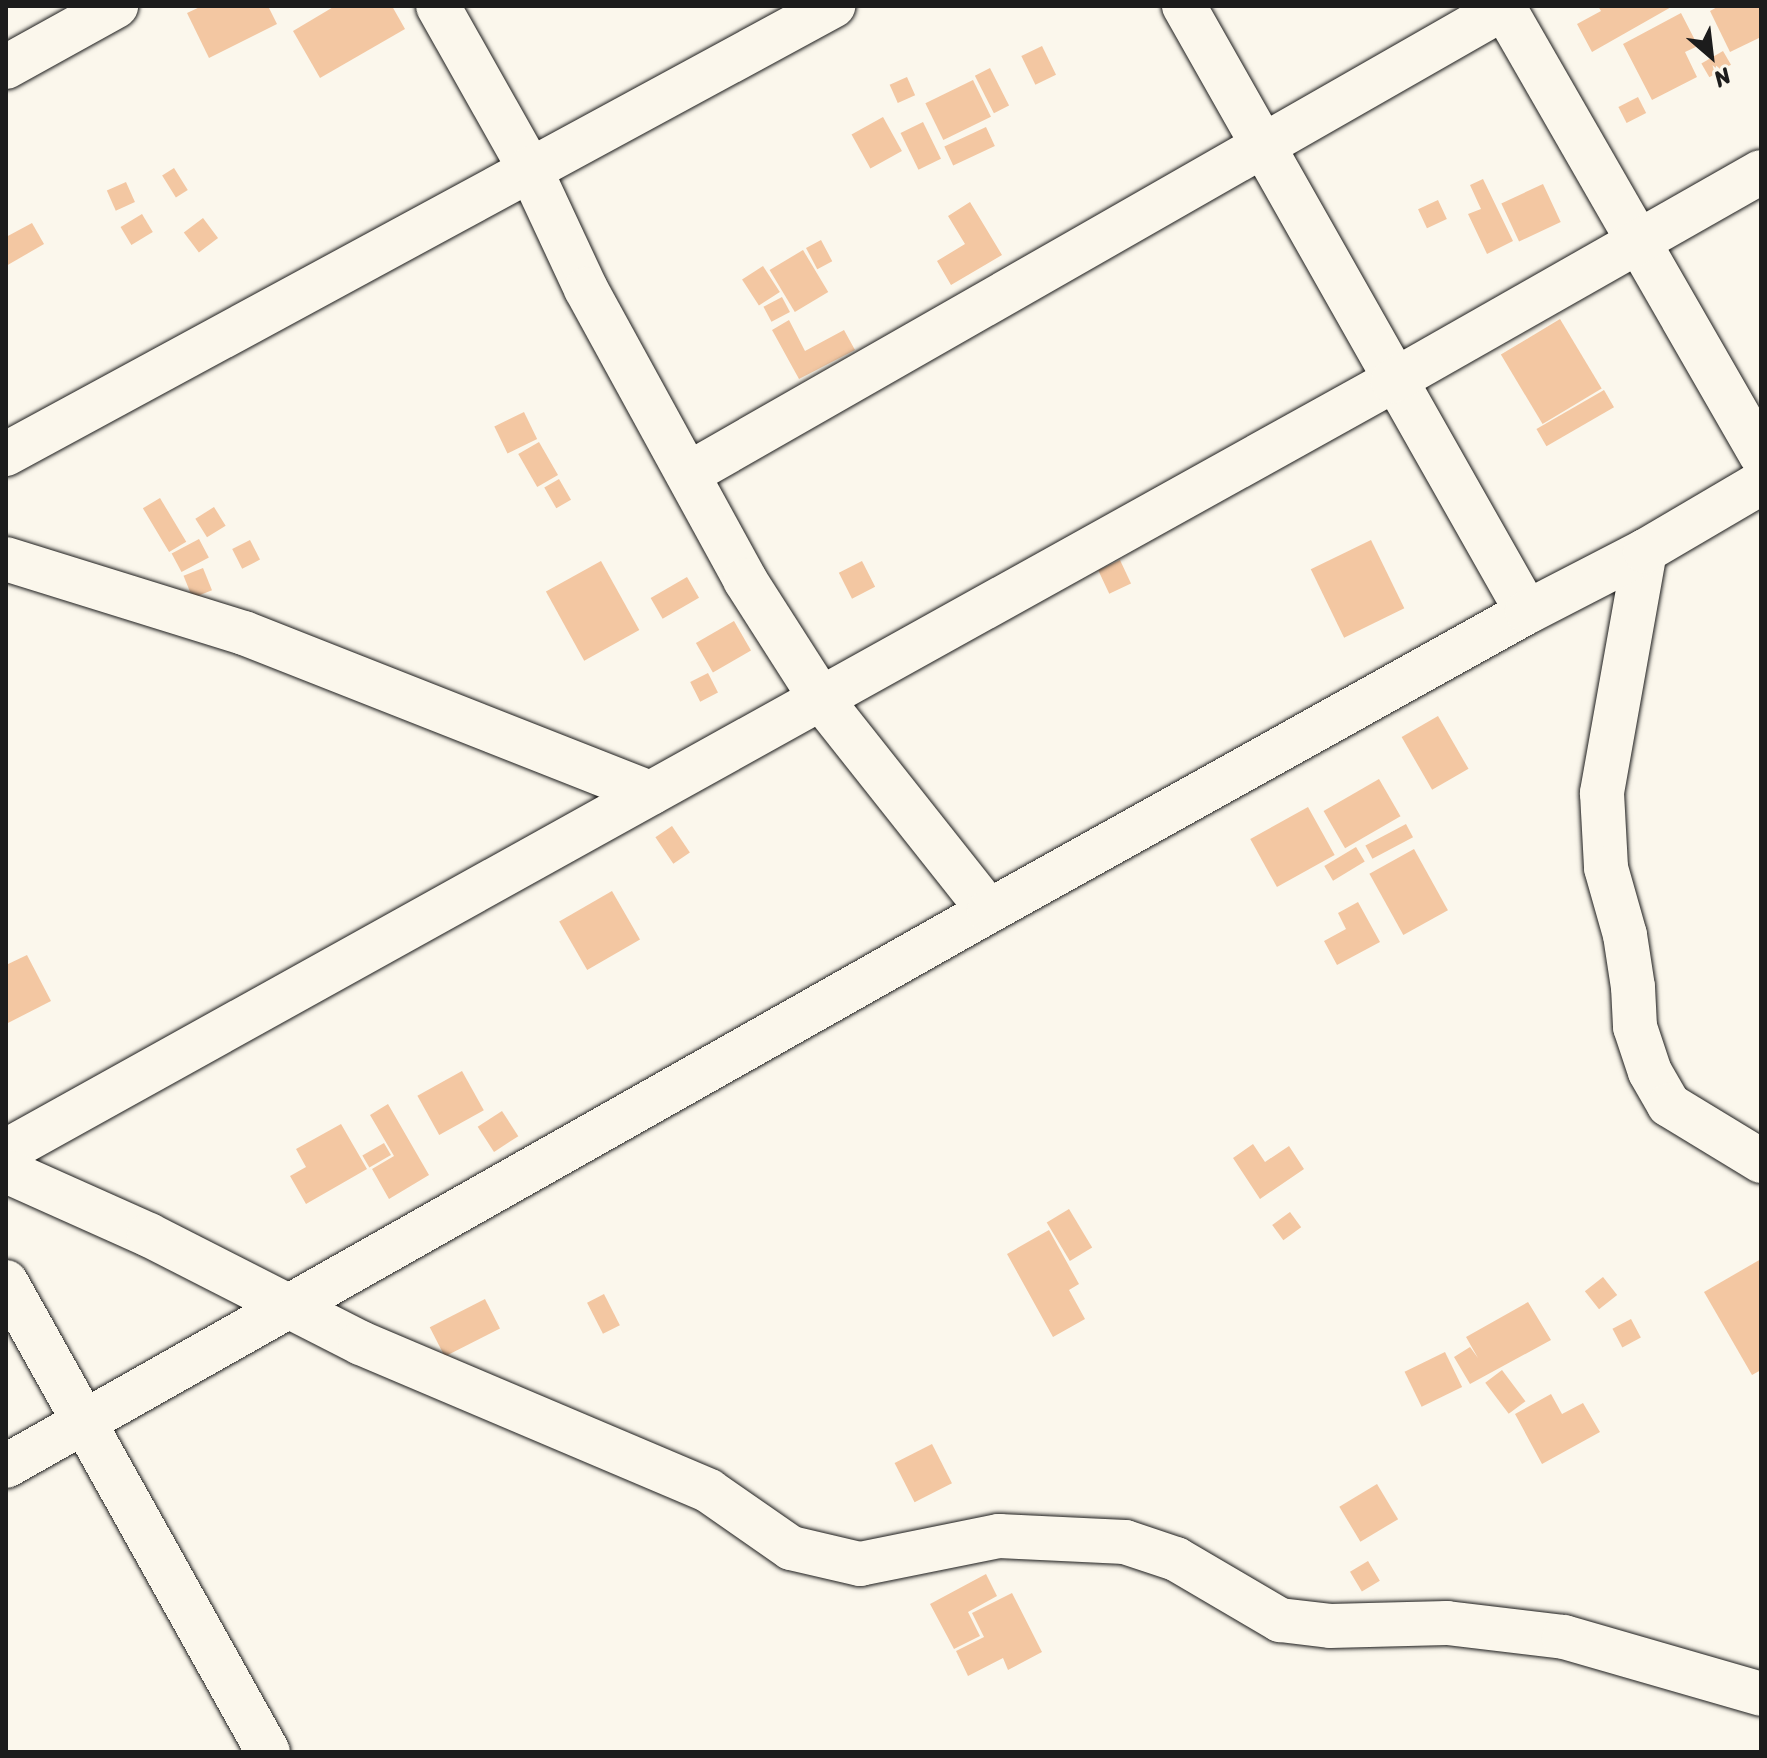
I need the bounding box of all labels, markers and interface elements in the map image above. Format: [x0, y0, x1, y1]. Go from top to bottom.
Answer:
north arrow [1671, 16, 1751, 96]
text: N [1707, 57, 1738, 98]

